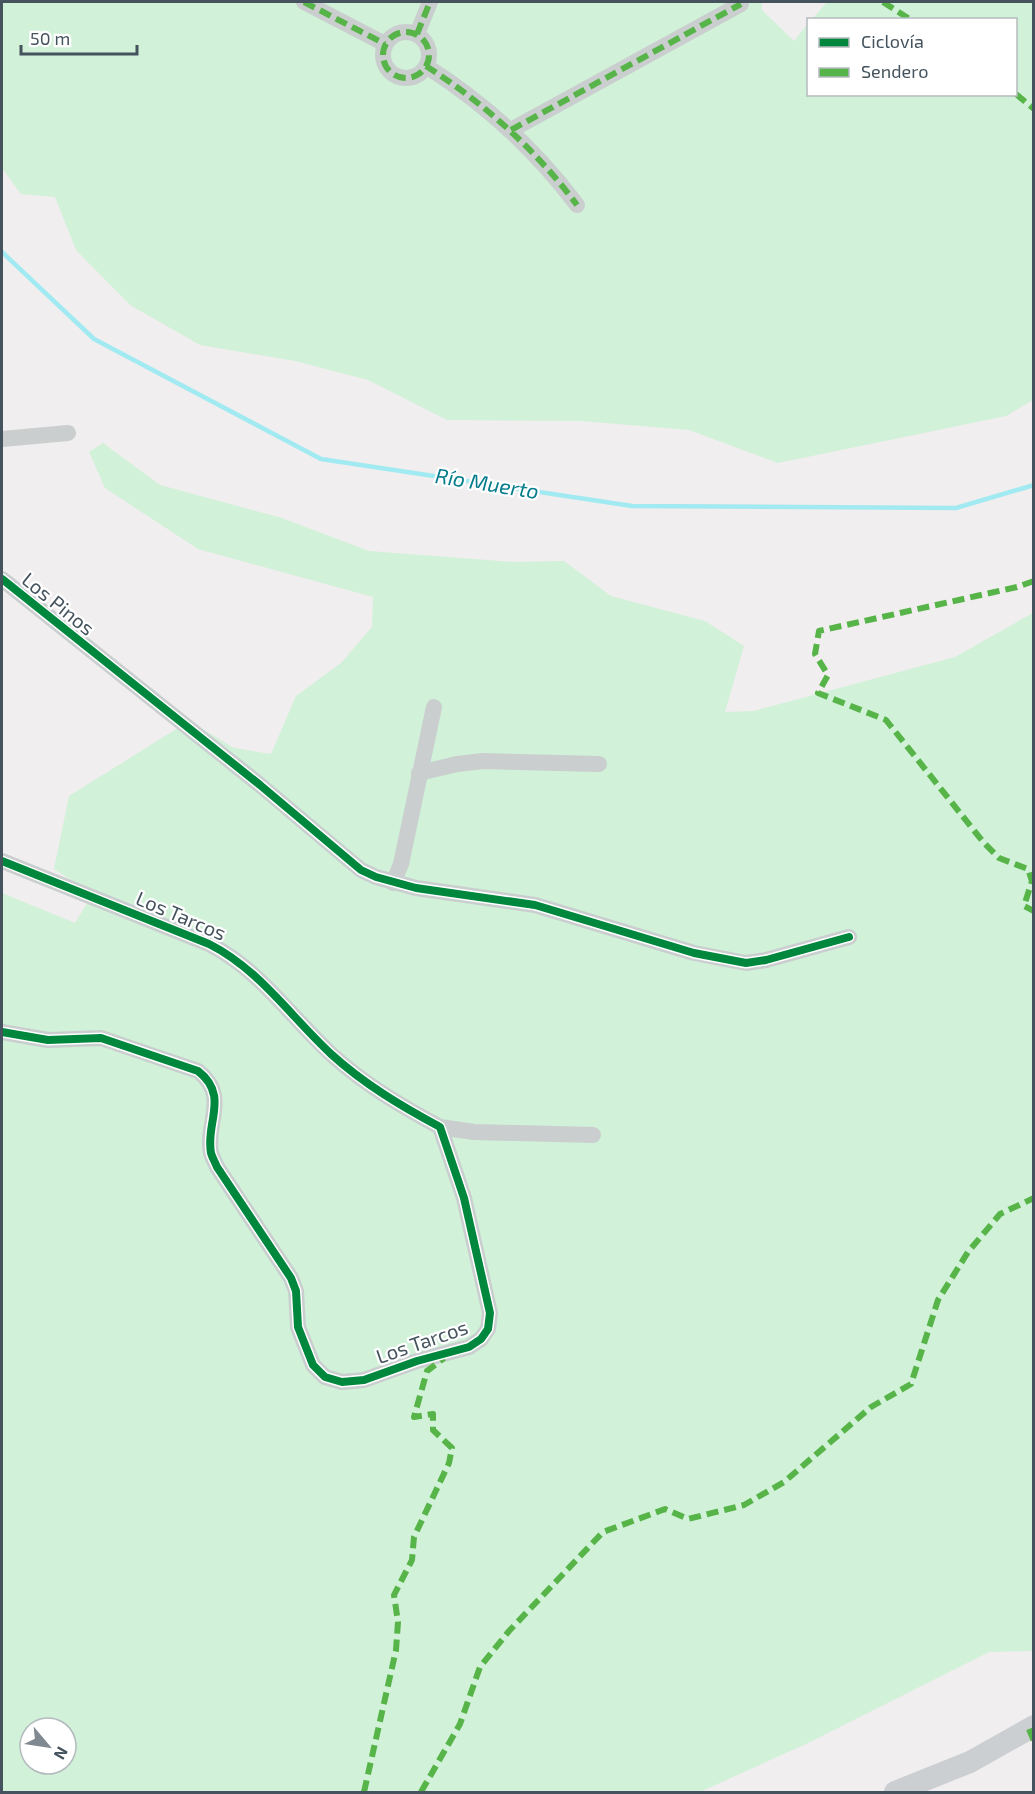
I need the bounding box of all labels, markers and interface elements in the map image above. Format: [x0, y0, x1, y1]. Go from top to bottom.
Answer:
scale bar [21, 18, 136, 56]
legend [807, 18, 1017, 96]
text: 50 m [30, 27, 70, 49]
text: Ciclovía [861, 30, 924, 52]
text: Sendero [861, 60, 928, 82]
water label: Río Muerto [434, 462, 541, 503]
street label: Los Pinos [18, 567, 100, 640]
street label: Los Tarcos [133, 885, 230, 945]
street label: Los Tarcos [373, 1314, 471, 1368]
north arrow [18, 1716, 78, 1776]
text: N [50, 1744, 73, 1763]

